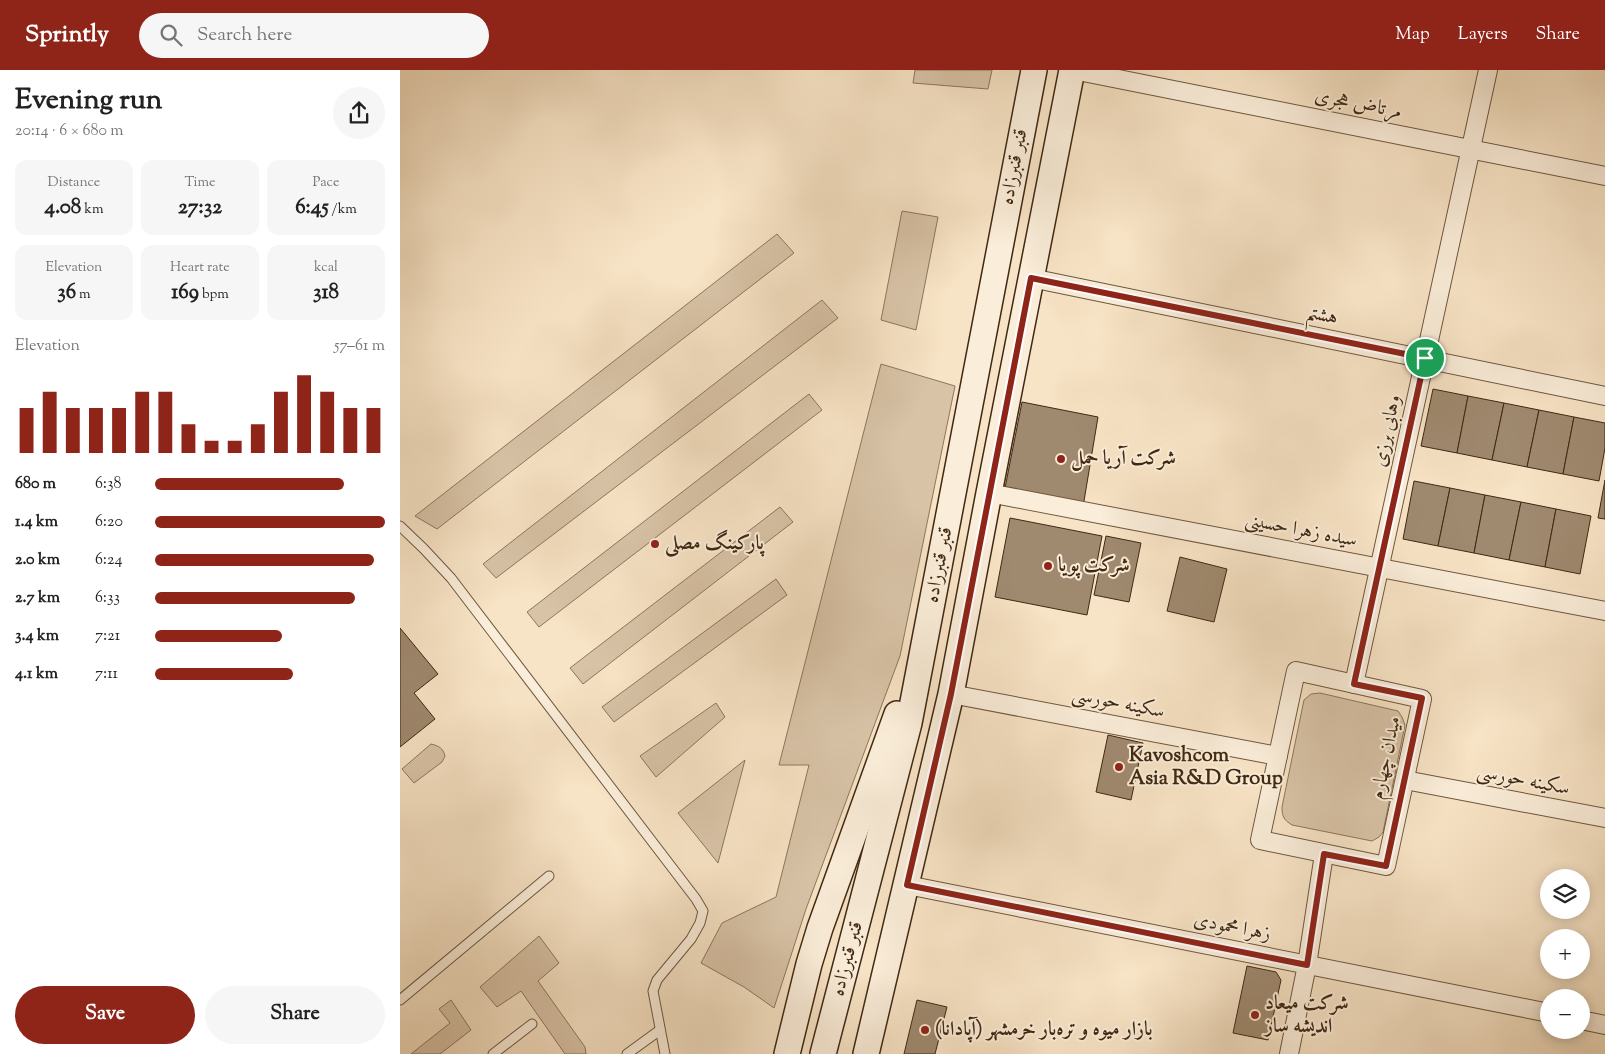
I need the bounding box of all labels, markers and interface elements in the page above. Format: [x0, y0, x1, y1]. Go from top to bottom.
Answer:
search box [139, 13, 489, 58]
text: Sprintly [25, 18, 109, 52]
icon: search [157, 21, 185, 49]
text: Search here [197, 22, 292, 49]
text: Map [1395, 22, 1430, 48]
text: Layers [1458, 22, 1508, 48]
text: Share [1536, 22, 1580, 48]
text: Evening run [15, 81, 162, 121]
street label: مرتاض هجری [1312, 82, 1404, 128]
button: share [333, 87, 385, 139]
text: 20:14 · 6 × 680 m [15, 120, 124, 143]
street label: قنبر قنبرزاده [993, 127, 1037, 207]
text: Distance [48, 173, 100, 193]
text: Time [184, 173, 216, 193]
text: Pace [313, 173, 339, 193]
text: 4.08 [44, 193, 81, 223]
text: 27:32 [178, 193, 222, 223]
text: 6:45 [295, 193, 329, 223]
text: km [81, 200, 104, 220]
text: /km [329, 200, 357, 220]
text: Elevation [46, 258, 102, 278]
text: Heart rate [170, 258, 230, 278]
text: kcal [314, 258, 338, 278]
text: 36 [57, 278, 76, 308]
text: 169 [171, 278, 199, 308]
text: 318 [313, 278, 339, 308]
text: m [76, 285, 91, 305]
text: bpm [199, 285, 229, 305]
street label: هشتم [1303, 299, 1340, 336]
text: Elevation [15, 335, 80, 358]
text: 57–61 m [334, 335, 385, 358]
pin [1404, 337, 1446, 379]
icon: arrive [1411, 344, 1439, 372]
street label: وهابی برزی [1366, 392, 1410, 470]
place label: شرکت آریا حمل [1071, 445, 1176, 474]
marker: شرکت آریا حمل [1055, 453, 1067, 465]
text: 680 m [15, 473, 56, 496]
text: 6:38 [95, 473, 121, 496]
street label: سیده زهرا حسینی [1242, 506, 1360, 556]
text: 1.4 km [15, 511, 58, 534]
text: 6:20 [95, 511, 123, 534]
street label: قنبر قنبرزاده [918, 525, 962, 605]
place label: پارکینگ مصلی [664, 529, 765, 559]
marker: پارکینگ مصلی [649, 538, 661, 550]
text: 2.0 km [15, 549, 60, 572]
text: 6:24 [95, 549, 123, 572]
place label: شرکت پویا [1058, 552, 1130, 581]
marker: شرکت پویا [1042, 560, 1054, 572]
text: 2.7 km [15, 587, 60, 610]
text: 6:33 [95, 587, 120, 610]
text: 3.4 km [15, 625, 59, 648]
text: 7:21 [95, 625, 120, 648]
text: 4.1 km [15, 663, 58, 686]
text: 7:11 [95, 663, 118, 686]
street label: سکینه حورسی [1069, 681, 1167, 727]
street label: میدان چهارم [1364, 714, 1411, 803]
place label: Kavoshcom Asia R&D Group [1129, 742, 1283, 794]
street label: سکینه حورسی [1474, 758, 1572, 804]
marker: Kavoshcom Asia R&D Group [1113, 761, 1125, 773]
map controls [1540, 869, 1590, 1039]
button: layers [1540, 869, 1590, 919]
street label: زهرا محمودی [1191, 906, 1273, 950]
street label: قنبر قنبرزاده [824, 918, 872, 1000]
button: + [1540, 929, 1590, 979]
button: Save [15, 986, 195, 1044]
button: Share [205, 986, 385, 1044]
button: − [1540, 989, 1590, 1039]
place label: شرکت میعاد اندیشه ساز [1263, 990, 1349, 1042]
marker: شرکت میعاد اندیشه ساز [1249, 1009, 1261, 1021]
place label: بازار میوه و تره‌بار خرمشهر (آپادانا) [935, 1016, 1153, 1045]
marker: بازار میوه و تره‌بار خرمشهر (آپادانا) [919, 1024, 931, 1036]

